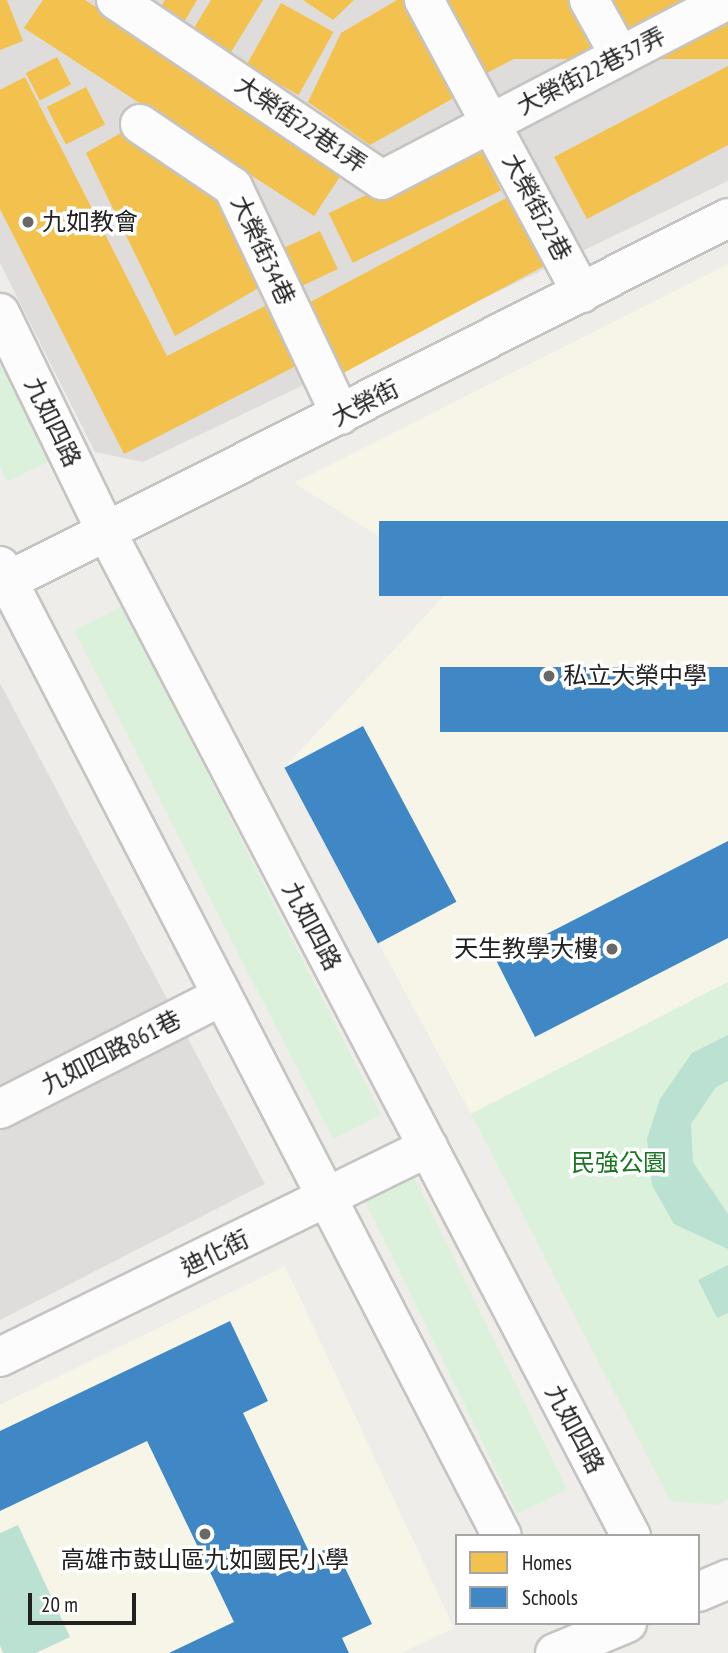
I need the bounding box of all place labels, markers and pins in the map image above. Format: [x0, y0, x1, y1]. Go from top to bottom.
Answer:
place label: 九如教會 [42, 208, 138, 236]
marker: 九如教會 [20, 214, 36, 230]
place label: 私立大榮中學 [563, 662, 707, 690]
marker: 私立大榮中學 [541, 668, 557, 684]
place label: 天生教學大樓 [454, 935, 598, 963]
marker: 天生教學大樓 [604, 941, 620, 957]
marker: 高雄市鼓山區九如國民小學 [197, 1526, 213, 1542]
place label: 高雄市鼓山區九如國民小學 [61, 1546, 349, 1574]

